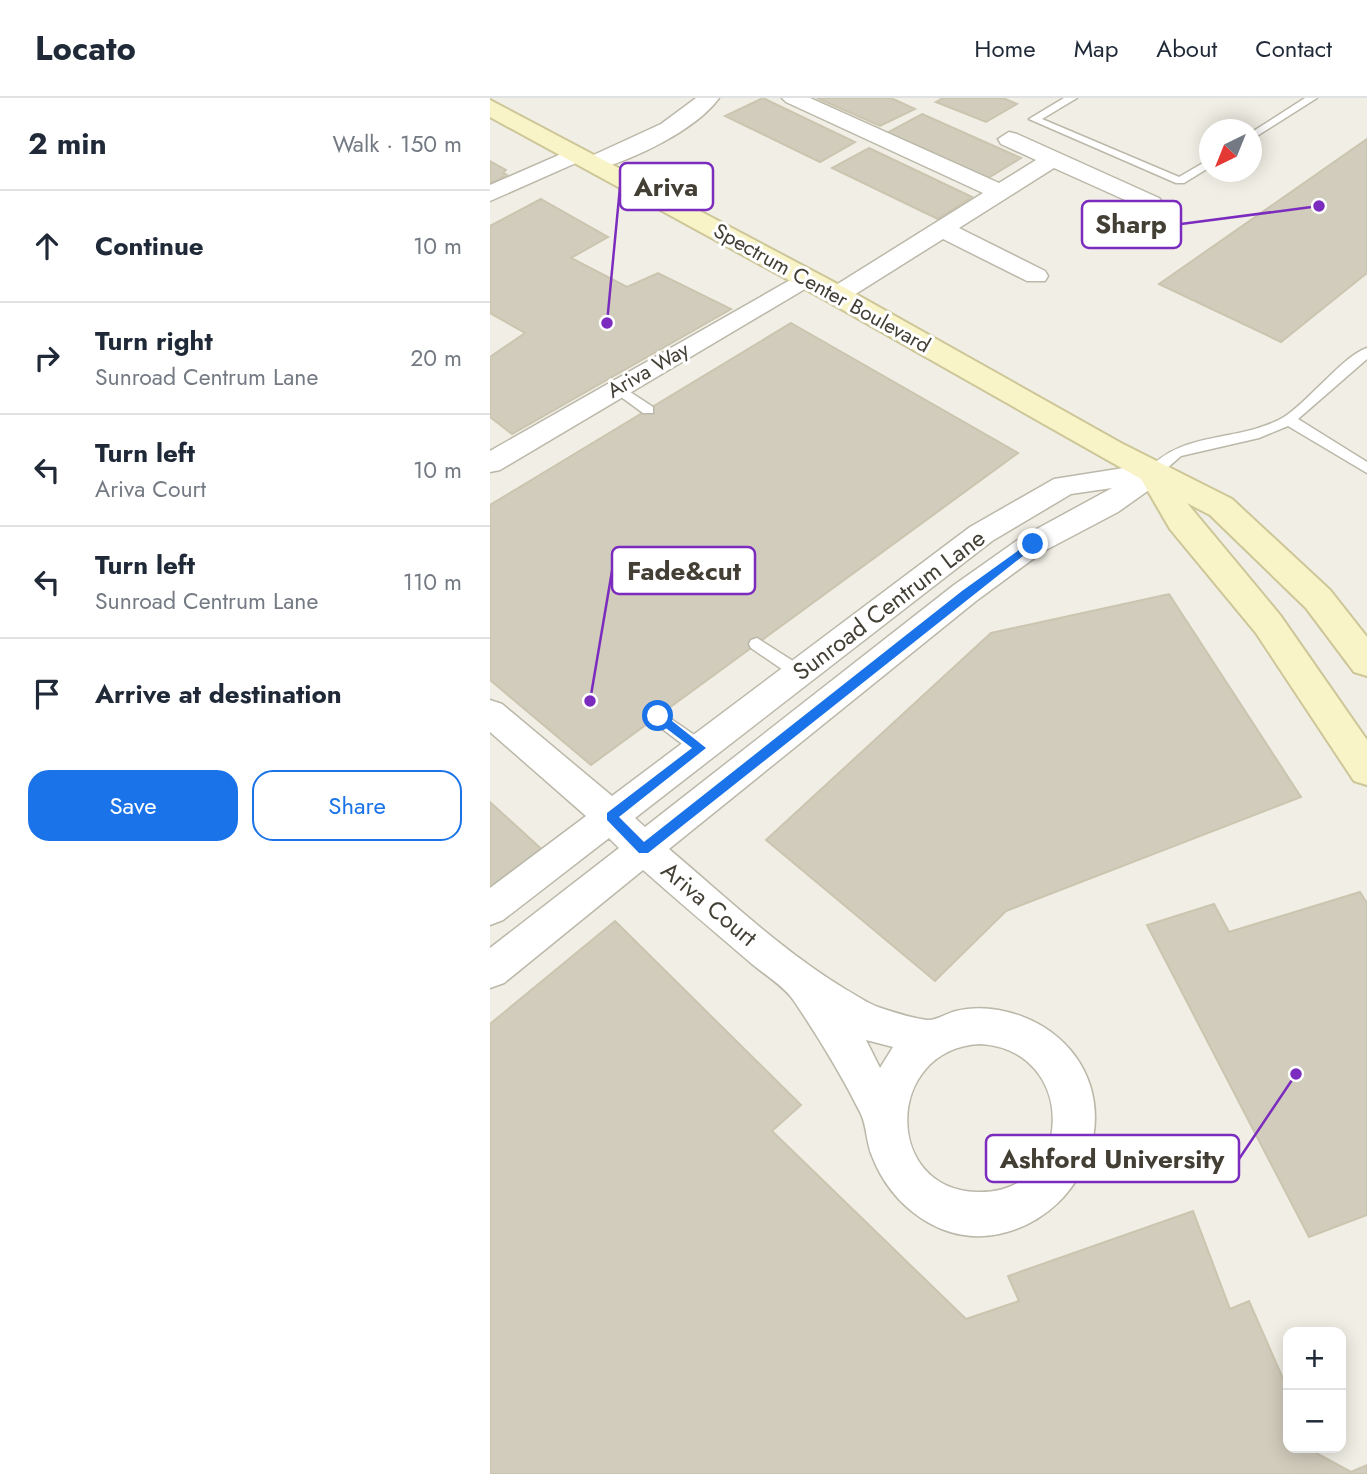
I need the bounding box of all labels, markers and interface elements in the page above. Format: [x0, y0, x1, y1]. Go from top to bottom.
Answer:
text: Locato [35, 25, 136, 72]
text: Home [974, 31, 1036, 66]
text: Map [1074, 31, 1118, 66]
text: About [1156, 31, 1217, 66]
text: Contact [1255, 31, 1332, 66]
north arrow [1199, 119, 1262, 182]
text: 2 min [28, 122, 107, 165]
text: Walk · 150 m [332, 127, 462, 161]
callout: Ariva [620, 163, 713, 210]
text: Ariva [633, 168, 698, 206]
callout: Sharp [1082, 201, 1181, 248]
text: Sharp [1095, 205, 1167, 243]
street label: Spectrum Center Boulevard [708, 216, 936, 360]
icon: ahead [28, 227, 66, 265]
text: Continue [95, 227, 204, 265]
text: 10 m [413, 229, 462, 263]
text: Turn right [95, 322, 213, 360]
street label: Ariva Way [601, 334, 695, 406]
icon: right [28, 339, 66, 377]
text: 20 m [410, 341, 462, 375]
text: Sunroad Centrum Lane [95, 360, 318, 394]
text: Turn left [95, 434, 195, 472]
icon: left [28, 451, 66, 489]
text: 10 m [413, 453, 462, 487]
text: Ariva Court [95, 472, 206, 506]
street label: Sunroad Centrum Lane [785, 521, 992, 689]
route end [1017, 528, 1048, 559]
text: Turn left [95, 546, 195, 584]
callout: Fade&cut [612, 547, 755, 594]
text: Fade&cut [627, 552, 742, 590]
icon: left [28, 563, 66, 601]
text: 110 m [403, 565, 462, 599]
text: Sunroad Centrum Lane [95, 584, 318, 618]
icon: arrive [28, 675, 66, 713]
text: Arrive at destination [95, 675, 342, 713]
route start [642, 700, 673, 731]
button: Save [28, 770, 238, 841]
button: Share [252, 770, 462, 841]
street label: Ariva Court [654, 853, 765, 954]
callout: Ashford University [986, 1135, 1239, 1182]
text: Ashford University [999, 1140, 1225, 1178]
map controls [1283, 1327, 1346, 1453]
button: + [1283, 1327, 1346, 1390]
button: − [1283, 1390, 1346, 1453]

